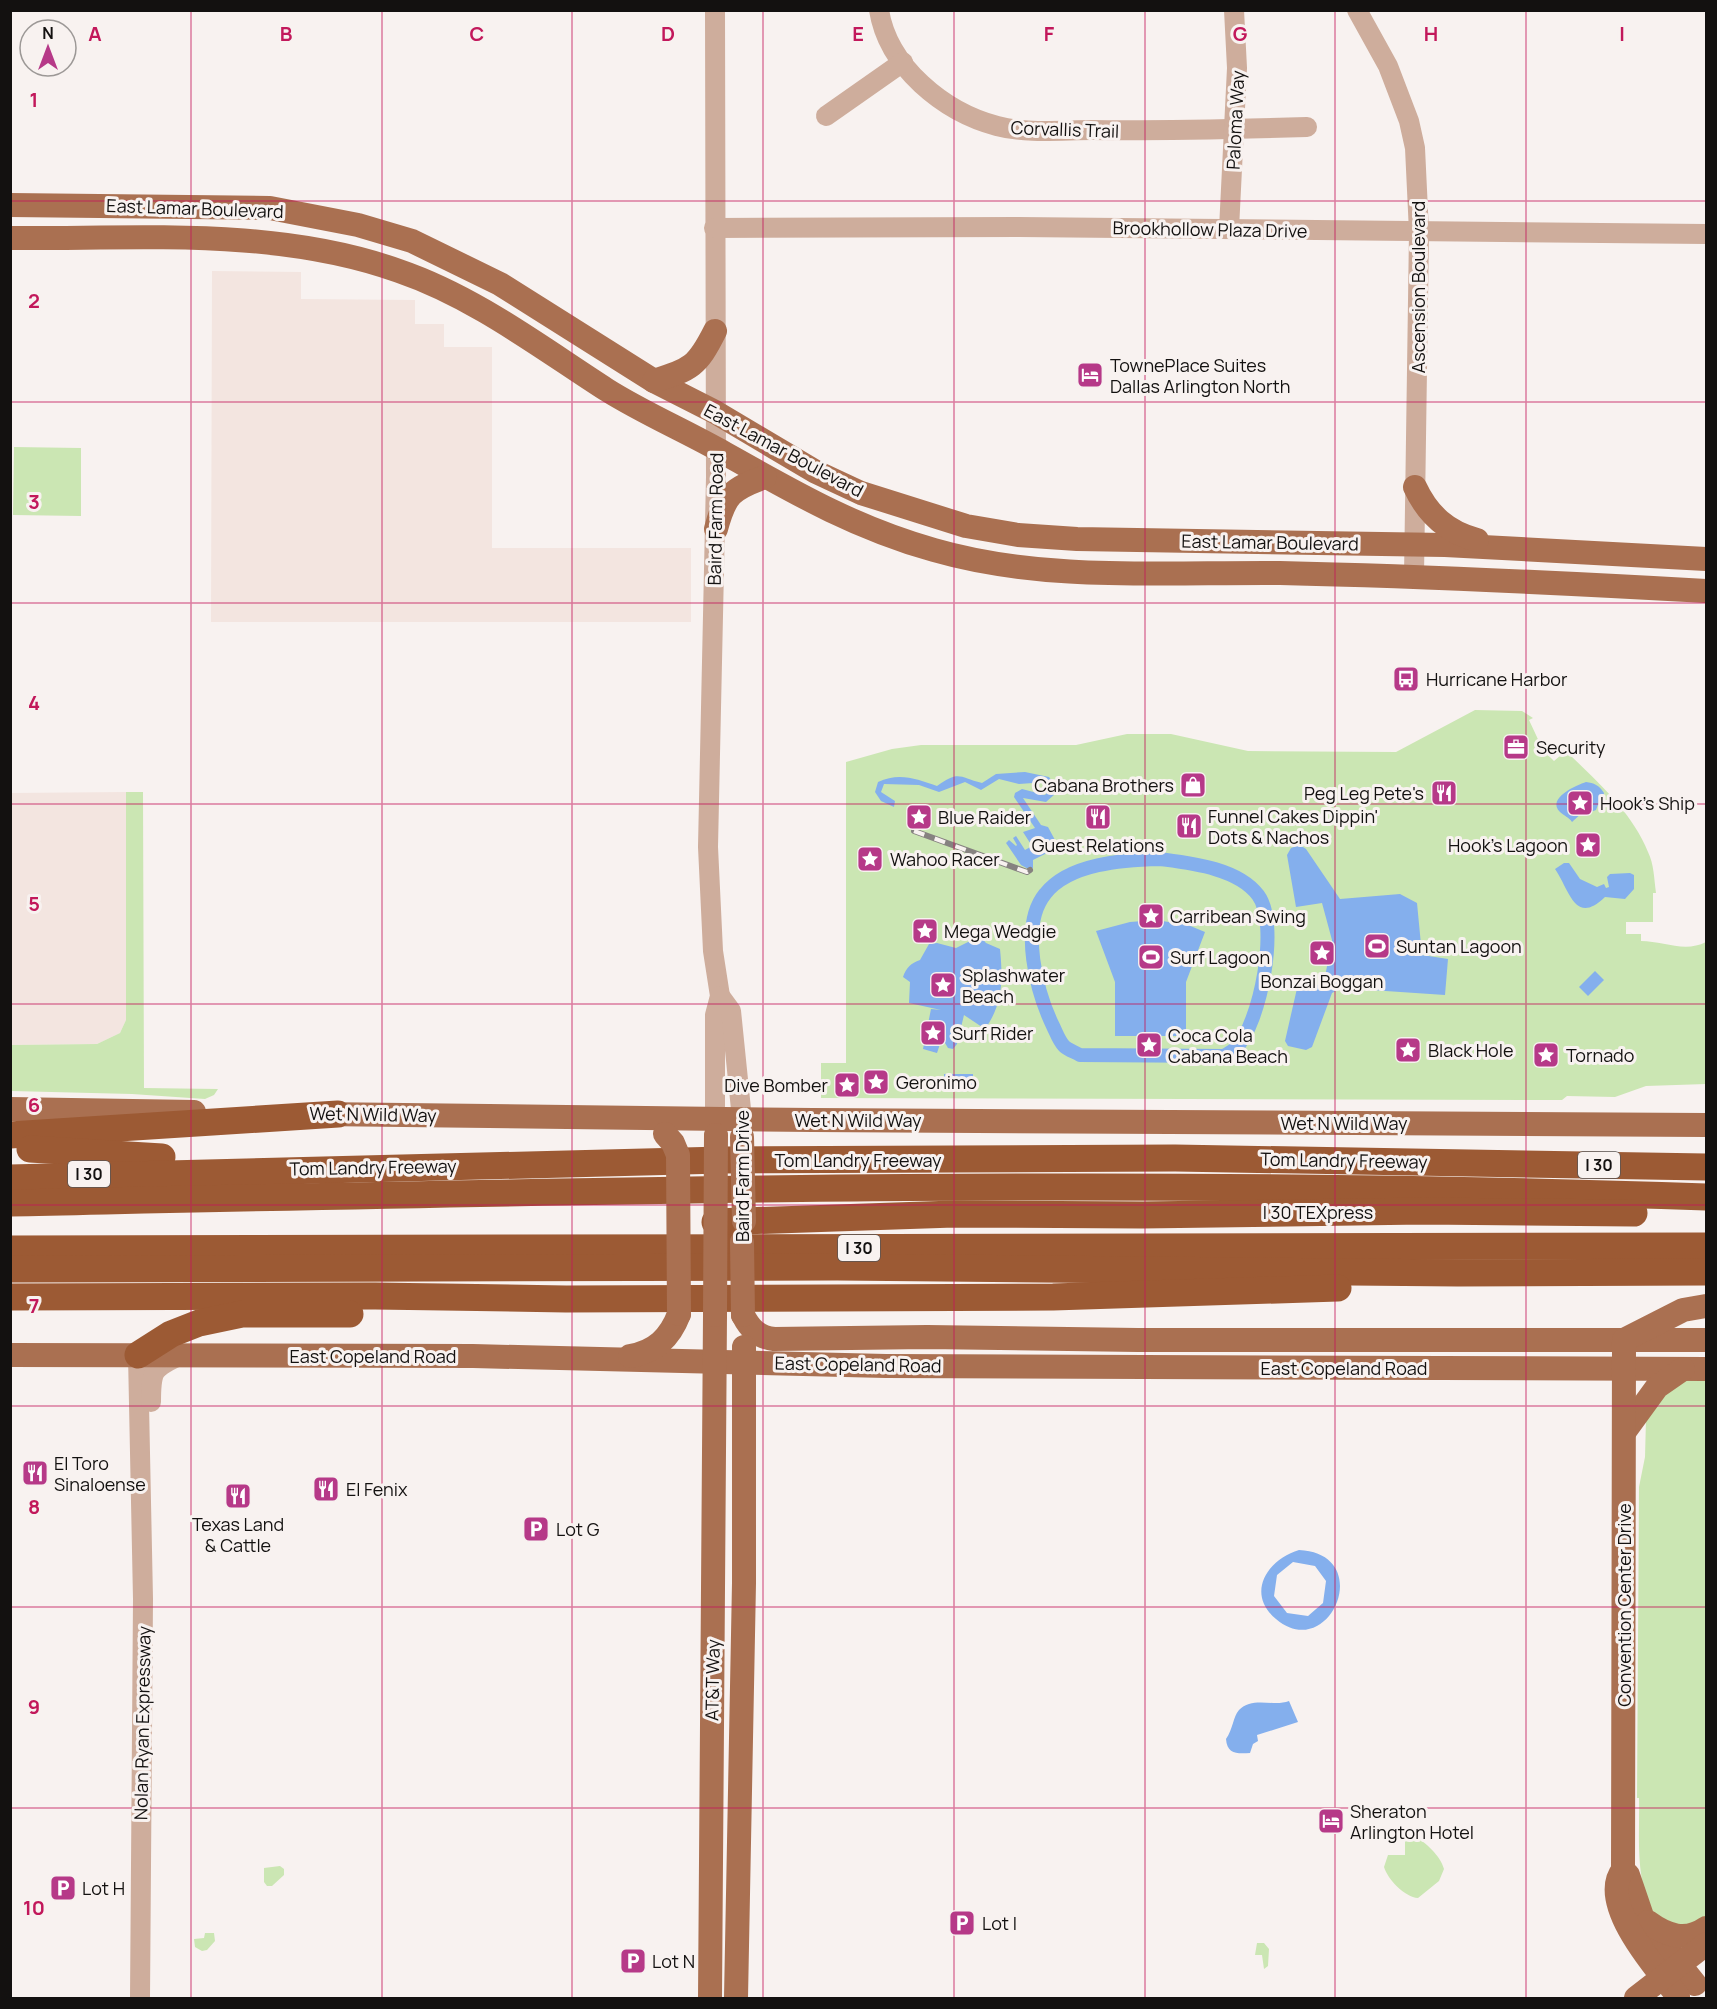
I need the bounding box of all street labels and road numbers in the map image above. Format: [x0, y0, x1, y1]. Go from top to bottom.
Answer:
street label: Paloma Way [1220, 69, 1250, 170]
street label: Corvallis Trail [1010, 115, 1120, 143]
street label: East Lamar Boulevard [106, 193, 284, 223]
street label: Ascension Boulevard [1406, 201, 1430, 373]
street label: Brookhollow Plaza Drive [1112, 215, 1308, 243]
street label: East Lamar Boulevard [700, 398, 868, 502]
street label: Baird Farm Road [702, 453, 728, 585]
street label: East Lamar Boulevard [1181, 528, 1359, 556]
street label: Wet N Wild Way [309, 1101, 437, 1127]
street label: Wet N Wild Way [794, 1108, 922, 1132]
street label: Baird Farm Drive [730, 1110, 754, 1242]
street label: Wet N Wild Way [1280, 1111, 1408, 1135]
street label: Tom Landry Freeway [1260, 1147, 1428, 1173]
street label: Tom Landry Freeway [774, 1148, 942, 1172]
road number: I 30 [1578, 1152, 1620, 1178]
street label: Tom Landry Freeway [289, 1154, 457, 1180]
road number: I 30 [68, 1161, 110, 1187]
street label: I 30 TEXpress [1263, 1200, 1373, 1224]
road number: I 30 [838, 1235, 880, 1261]
street label: East Copeland Road [290, 1344, 456, 1368]
street label: East Copeland Road [774, 1351, 942, 1377]
street label: East Copeland Road [1261, 1356, 1427, 1380]
street label: Convention Center Drive [1612, 1503, 1636, 1707]
street label: Nolan Ryan Expressway [128, 1625, 156, 1820]
street label: AT&T Way [699, 1639, 725, 1721]

